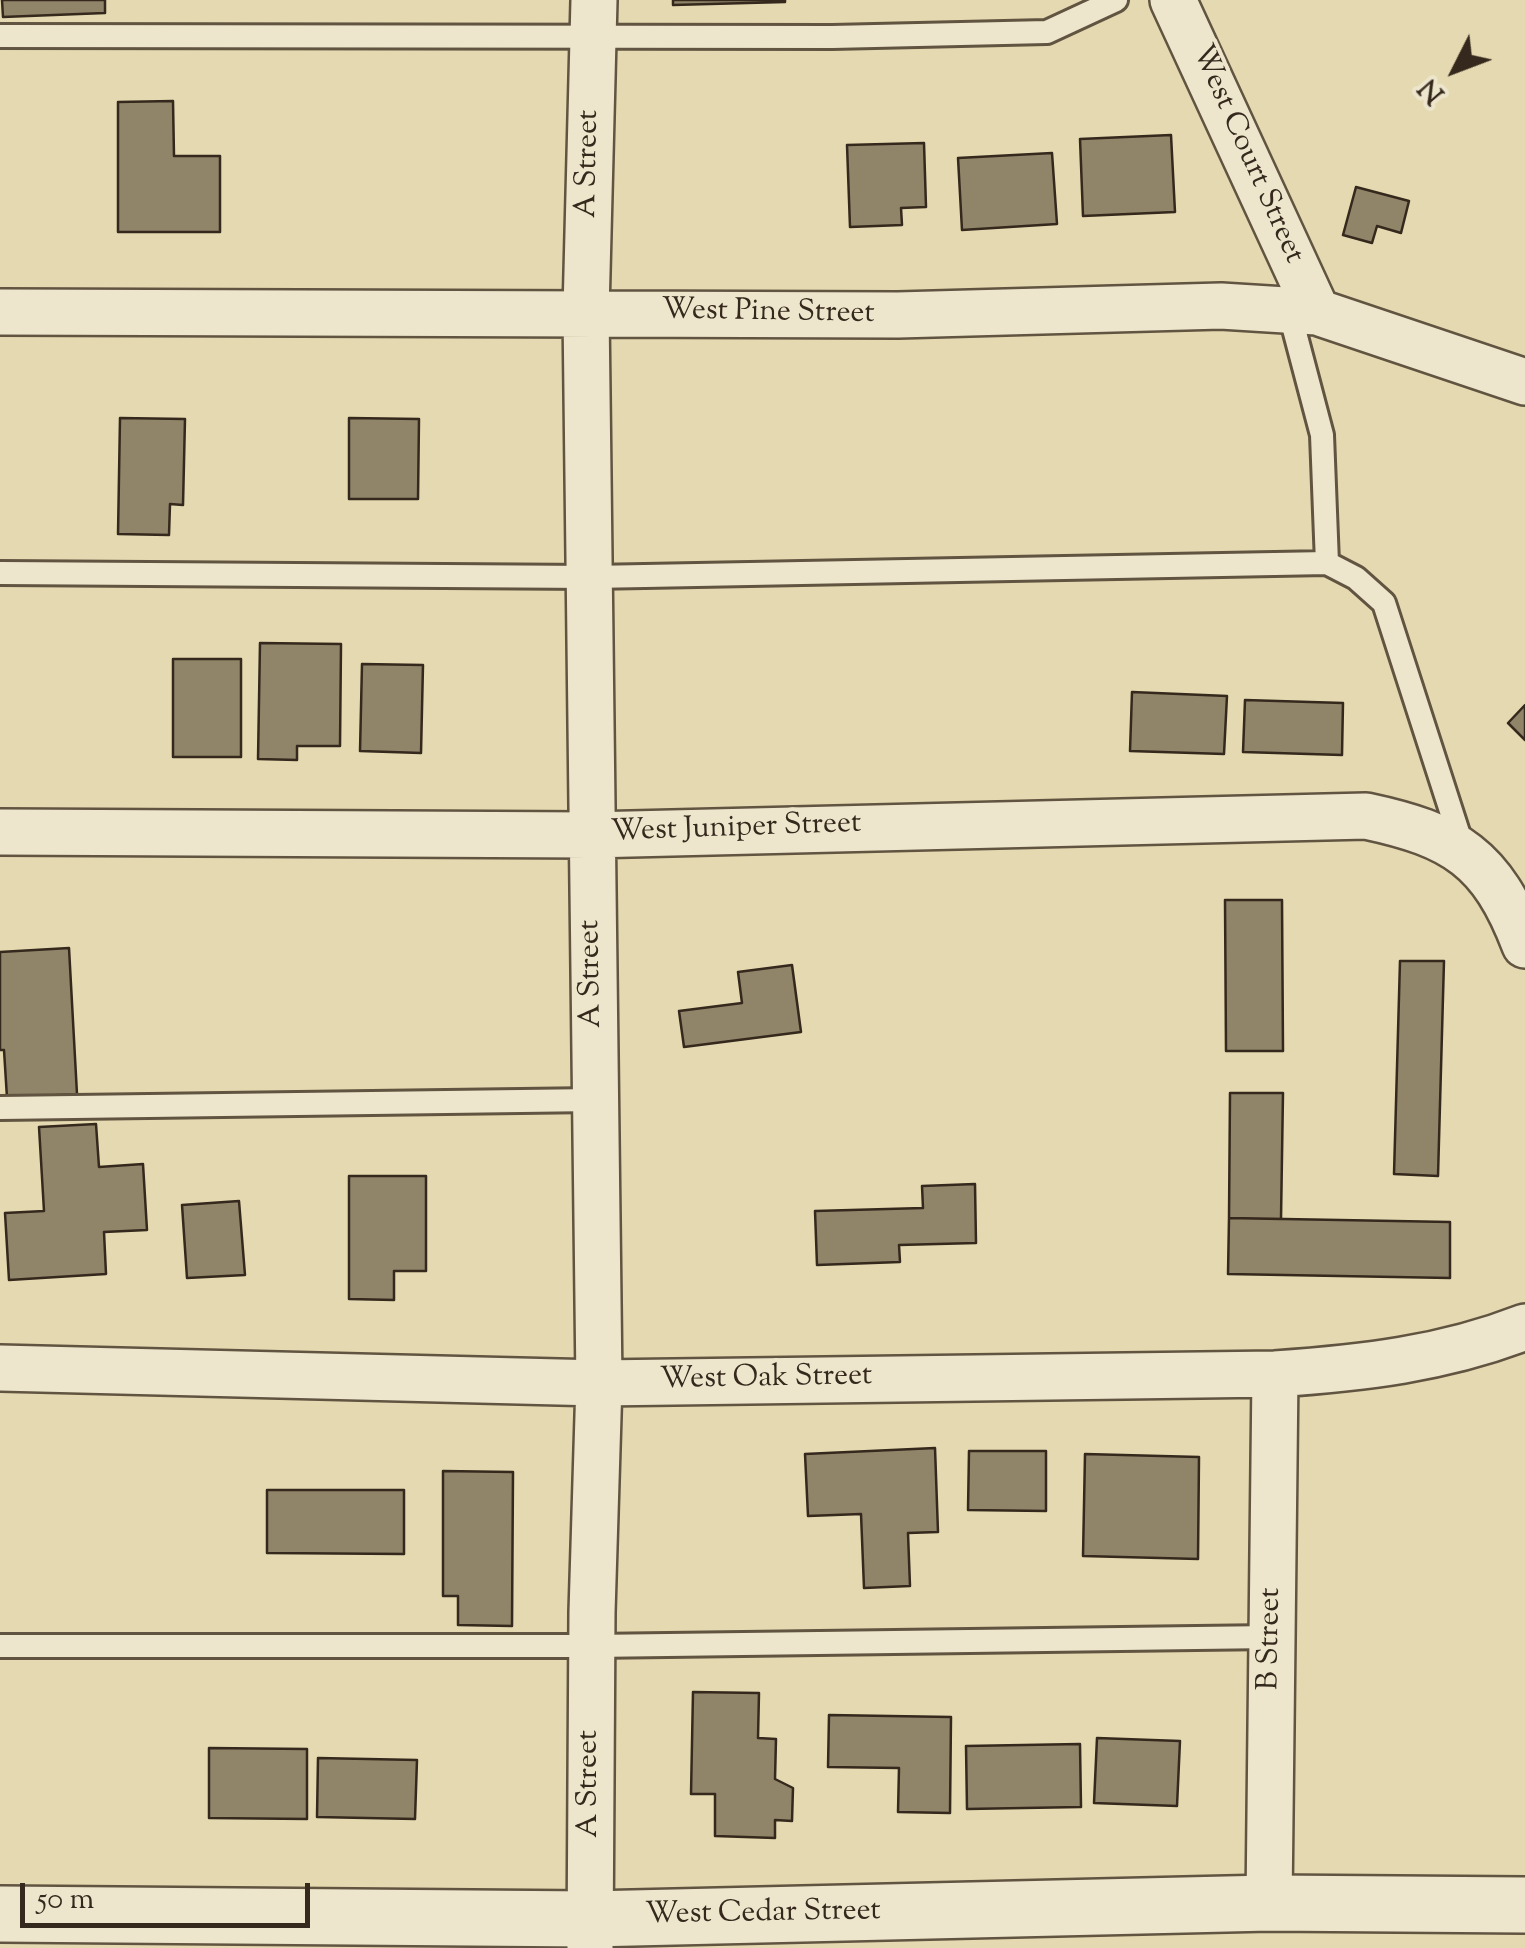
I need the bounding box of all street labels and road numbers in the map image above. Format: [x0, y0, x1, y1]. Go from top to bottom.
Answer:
street label: West Court Street [1182, 40, 1310, 270]
street label: A Street [571, 110, 609, 218]
street label: West Pine Street [661, 294, 875, 334]
street label: West Juniper Street [610, 808, 862, 852]
street label: A Street [574, 920, 612, 1028]
street label: West Oak Street [659, 1360, 873, 1400]
street label: B Street [1253, 1587, 1291, 1691]
street label: A Street [573, 1730, 609, 1838]
street label: West Cedar Street [645, 1895, 881, 1935]

